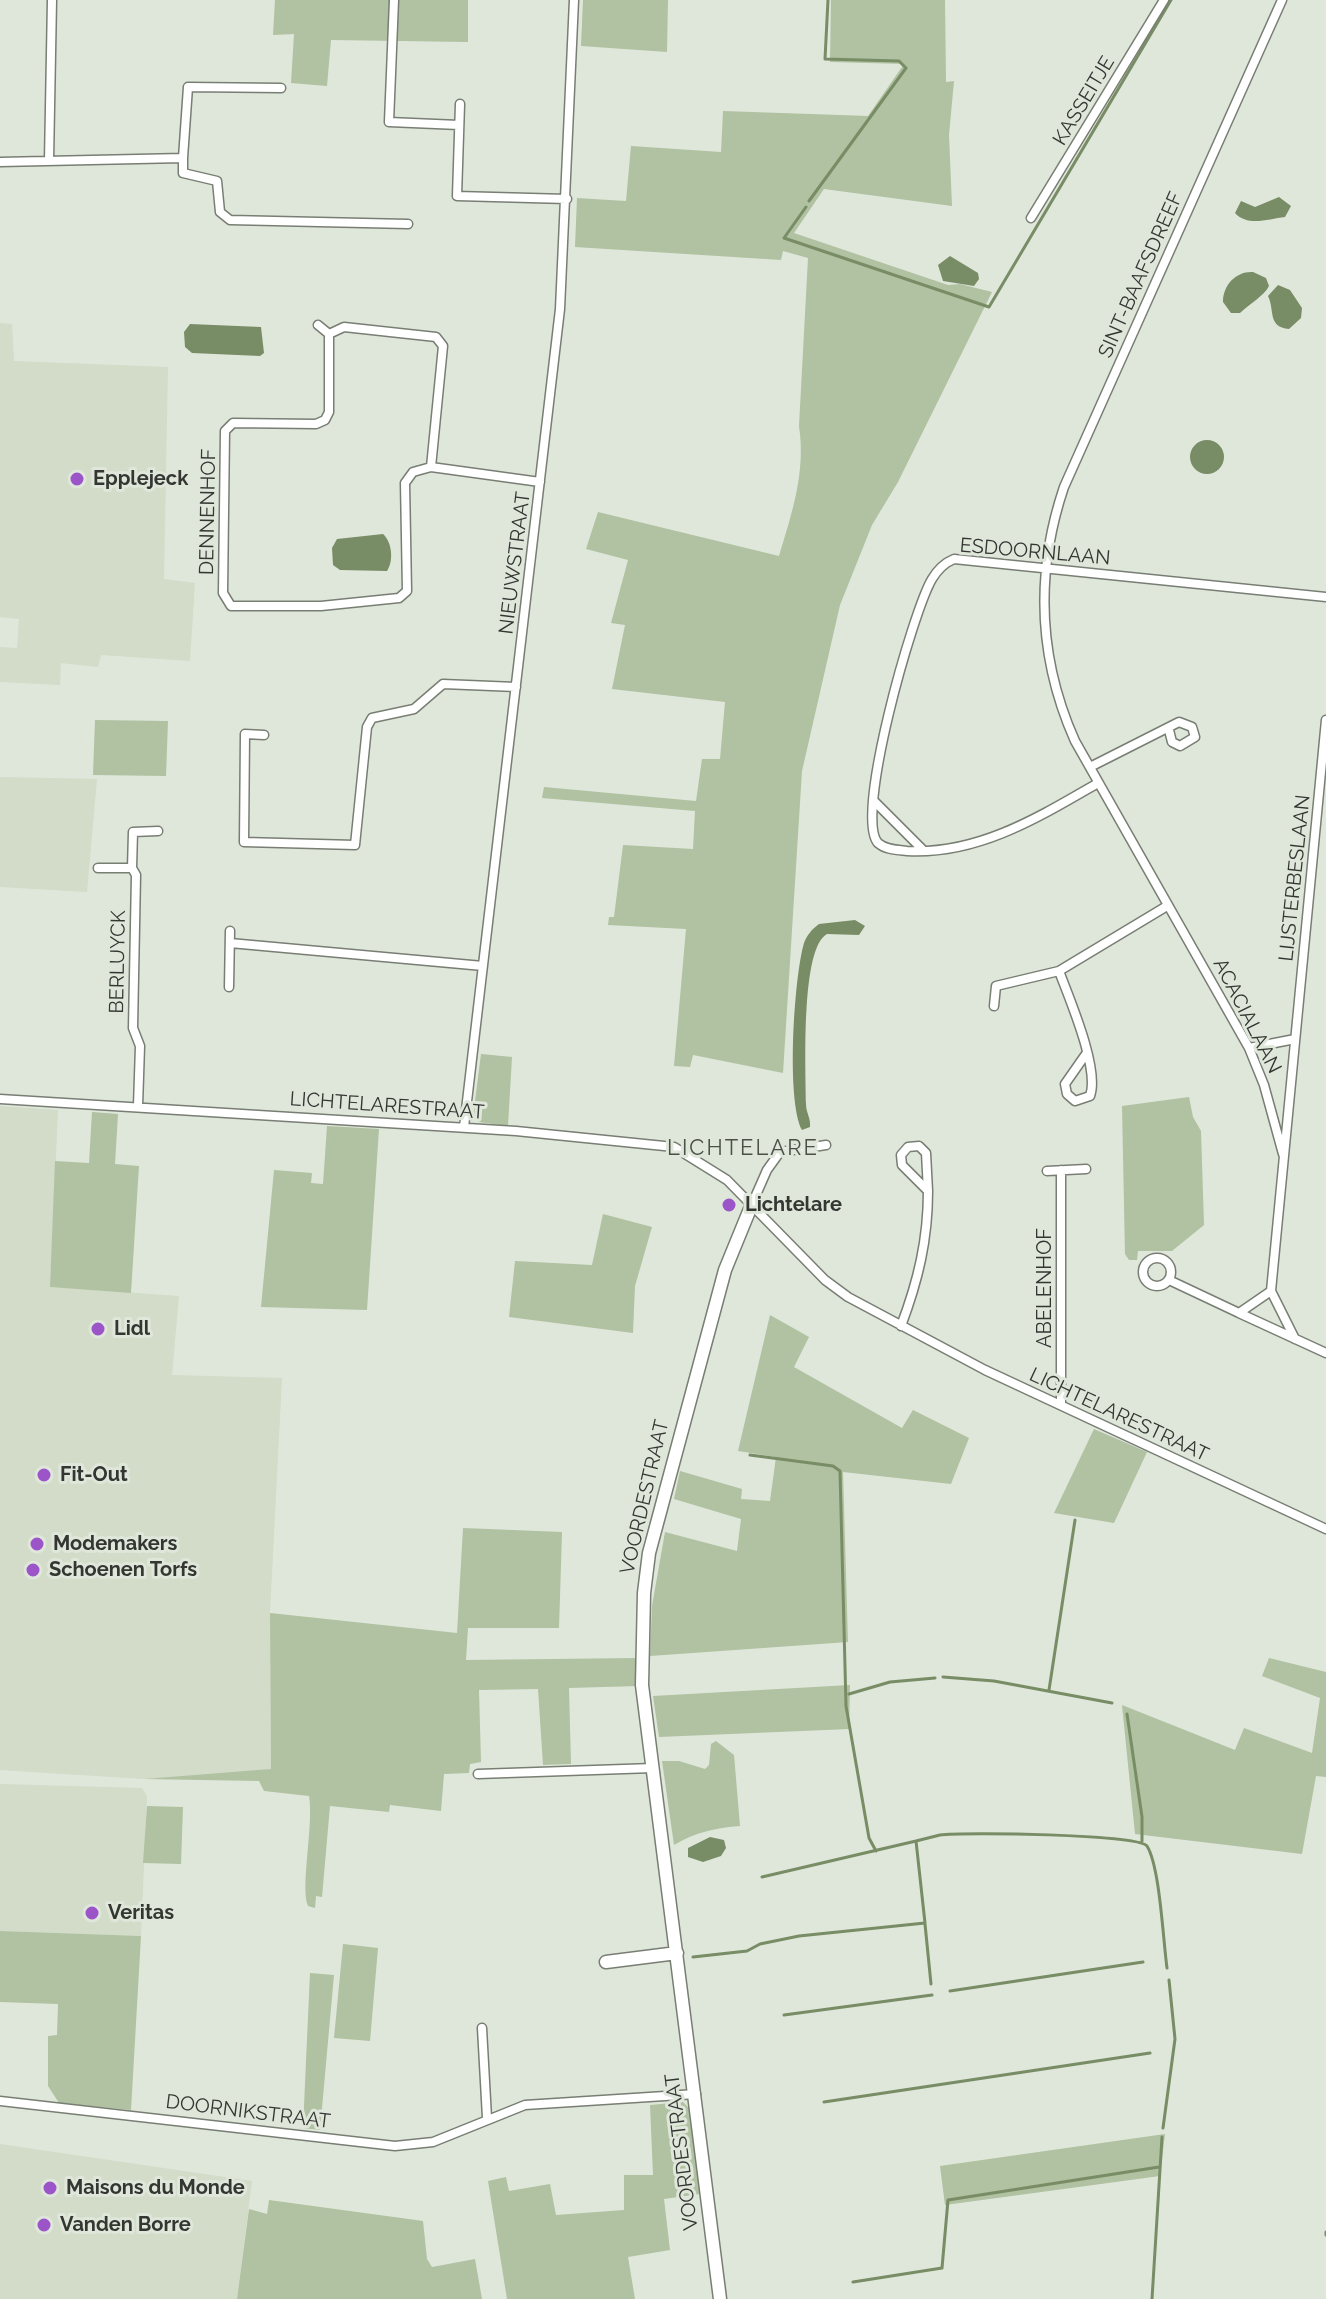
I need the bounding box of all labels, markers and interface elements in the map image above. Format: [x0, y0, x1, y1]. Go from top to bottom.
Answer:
street label: KASSEITJE [1048, 52, 1120, 150]
street label: SINT-BAAFSDREEF [1094, 188, 1188, 362]
street label: DENNENHOF [195, 449, 221, 575]
place label: Epplejeck [93, 467, 188, 491]
marker: Epplejeck [68, 470, 86, 488]
street label: NIEUWSTRAAT [494, 490, 536, 636]
street label: ESDOORNLAAN [959, 533, 1111, 571]
street label: LIJSTERBESLAAN [1274, 793, 1316, 963]
street label: BERLUYCK [105, 910, 131, 1014]
street label: ACACIALAAN [1208, 954, 1286, 1078]
street label: LICHTELARESTRAAT [289, 1087, 485, 1125]
district label: LICHTELARE [667, 1135, 819, 1161]
place label: Lichtelare [745, 1193, 842, 1217]
marker: Lichtelare [720, 1196, 738, 1214]
street label: ABELENHOF [1033, 1228, 1057, 1348]
place label: Lidl [114, 1317, 150, 1341]
marker: Lidl [89, 1320, 107, 1338]
street label: LICHTELARESTRAAT [1026, 1363, 1212, 1467]
street label: VOORDESTRAAT [616, 1417, 674, 1577]
place label: Fit-Out [60, 1463, 128, 1487]
marker: Fit-Out [35, 1466, 53, 1484]
place label: Modemakers [53, 1532, 177, 1556]
marker: Modemakers [28, 1535, 46, 1553]
place label: Schoenen Torfs [49, 1558, 197, 1582]
marker: Schoenen Torfs [24, 1561, 42, 1579]
place label: Veritas [108, 1901, 174, 1925]
marker: Veritas [83, 1904, 101, 1922]
street label: VOORDESTRAAT [660, 2072, 704, 2232]
street label: DOORNIKSTRAAT [164, 2090, 332, 2134]
place label: Maisons du Monde [66, 2176, 245, 2200]
marker: Maisons du Monde [41, 2179, 59, 2197]
place label: Vanden Borre [60, 2213, 191, 2237]
marker: Vanden Borre [35, 2216, 53, 2234]

